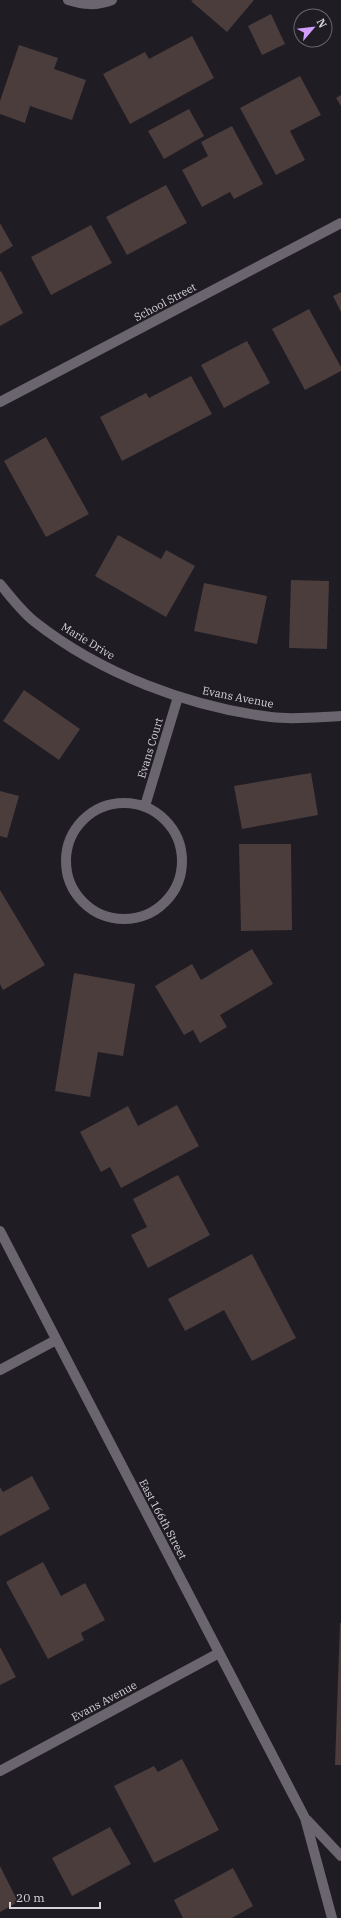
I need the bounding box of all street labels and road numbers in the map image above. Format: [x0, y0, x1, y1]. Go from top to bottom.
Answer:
street label: School Street [132, 280, 199, 324]
street label: Marie Drive [59, 620, 117, 663]
street label: Evans Avenue [201, 683, 275, 711]
street label: Evans Court [134, 716, 166, 780]
street label: East 166th Street [136, 1477, 190, 1562]
street label: Evans Avenue [69, 1678, 139, 1724]

